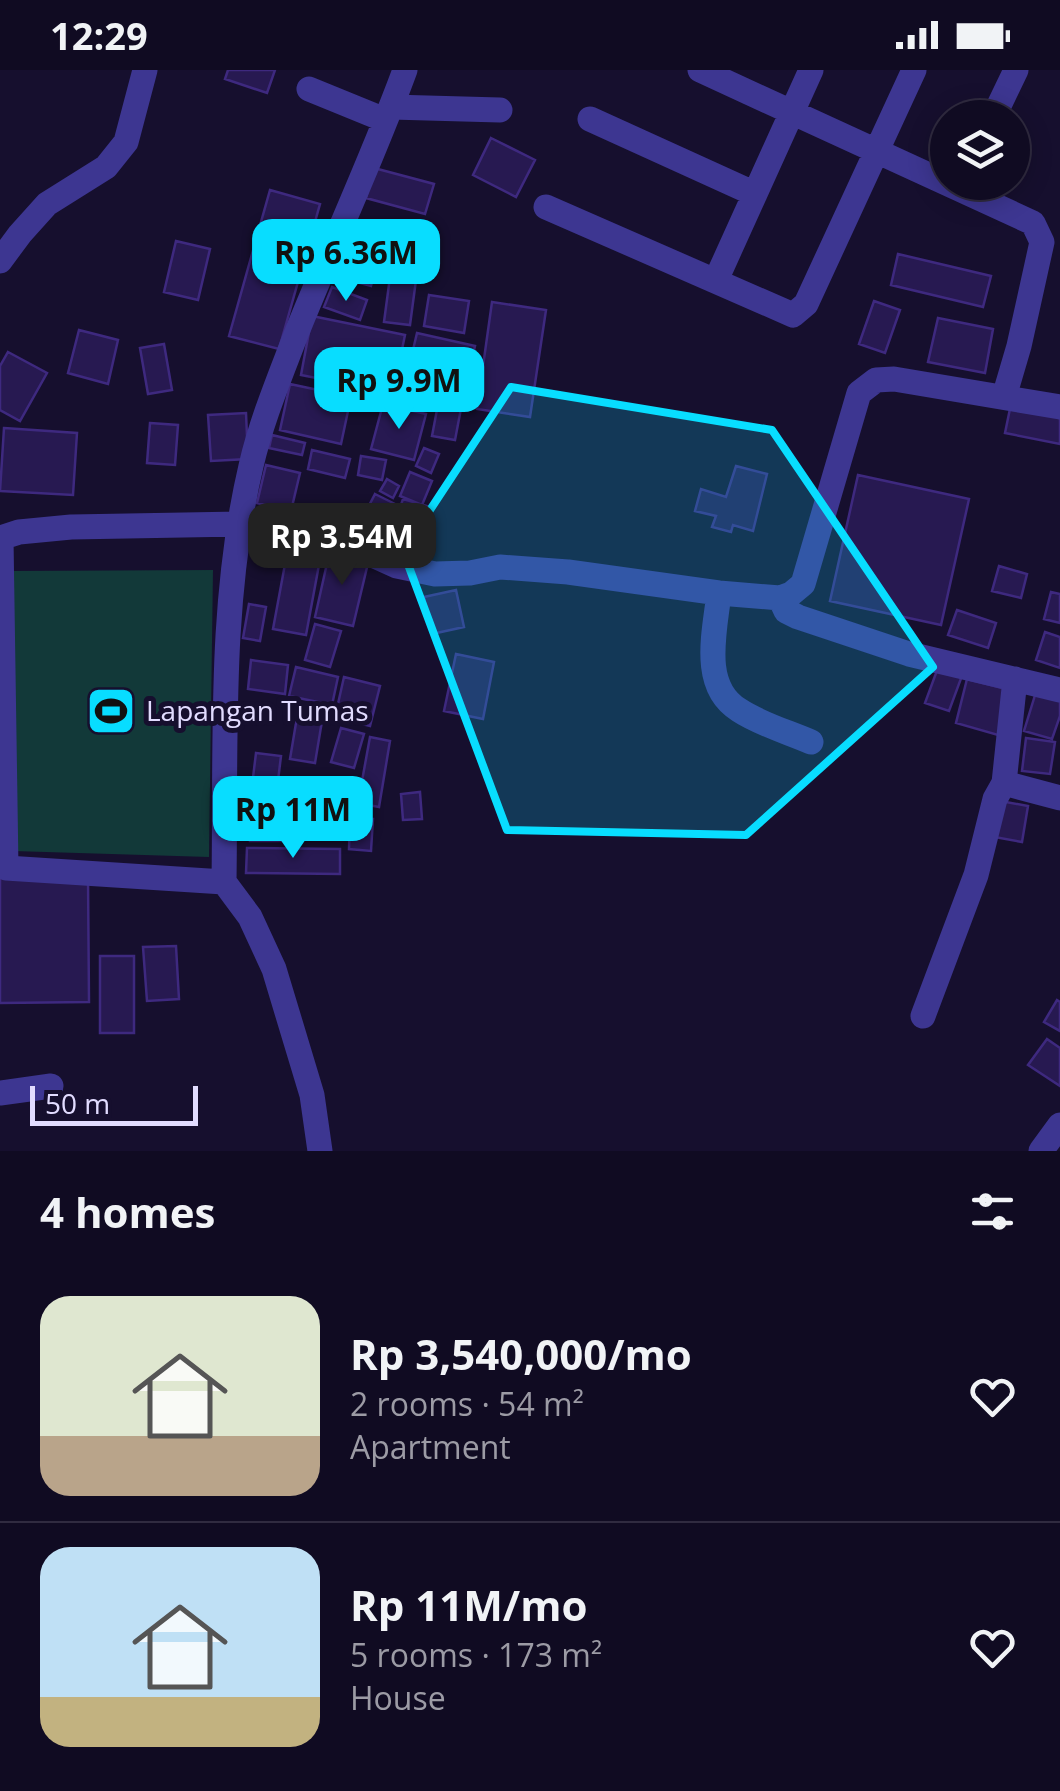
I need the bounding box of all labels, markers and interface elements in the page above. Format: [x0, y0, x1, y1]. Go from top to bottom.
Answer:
text: 12:29 [50, 9, 148, 61]
map controls [930, 100, 1030, 200]
button: layers [930, 100, 1030, 200]
pin: Rp 6.36M [243, 219, 449, 304]
text: Rp 6.36M [274, 230, 418, 273]
pin: Rp 9.9M [307, 347, 491, 432]
text: Rp 9.9M [336, 358, 462, 401]
pin: Rp 3.54M [239, 503, 445, 588]
text: Rp 3.54M [270, 514, 414, 557]
sports icon: Lapangan Tumas [85, 685, 137, 737]
place label: Lapangan Tumas [146, 691, 369, 729]
pin: Rp 11M [212, 776, 374, 861]
text: Rp 11M [235, 787, 351, 830]
scale bar [30, 1081, 198, 1126]
text: 50 m [45, 1084, 110, 1122]
text: 4 homes [40, 1183, 215, 1240]
icon: filters [965, 1184, 1020, 1239]
text: Rp 3,540,000/mo [350, 1325, 692, 1382]
icon: home [120, 1336, 240, 1456]
icon: heart [965, 1369, 1020, 1424]
text: 2 rooms · 54 m² [350, 1382, 584, 1425]
text: Apartment [350, 1425, 511, 1468]
text: Rp 11M/mo [350, 1576, 587, 1633]
icon: home [120, 1587, 240, 1707]
icon: heart [965, 1620, 1020, 1675]
text: 5 rooms · 173 m² [350, 1633, 602, 1676]
text: House [350, 1676, 446, 1719]

